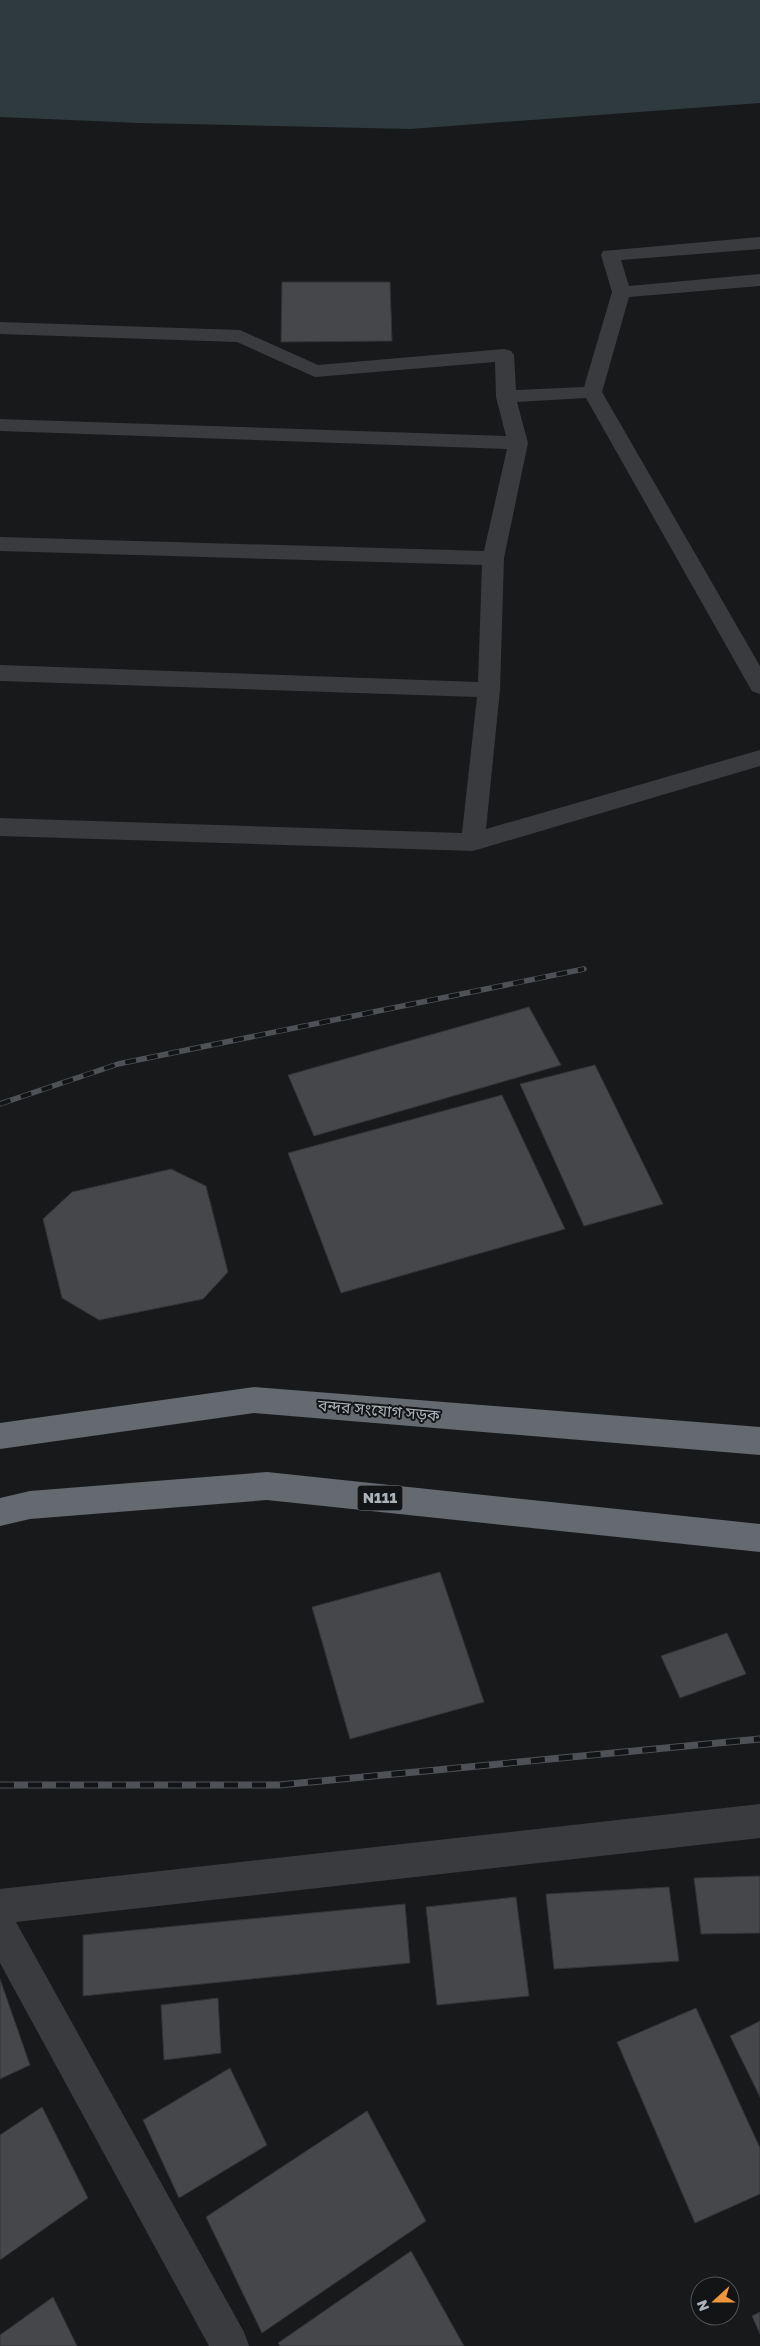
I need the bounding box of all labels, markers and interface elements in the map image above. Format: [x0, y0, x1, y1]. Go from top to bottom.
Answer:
street label: বন্দর সংযোগ সড়ক [316, 1395, 442, 1425]
road number: N111 [358, 1486, 402, 1510]
north arrow [690, 2276, 740, 2326]
text: N [693, 2298, 712, 2314]

